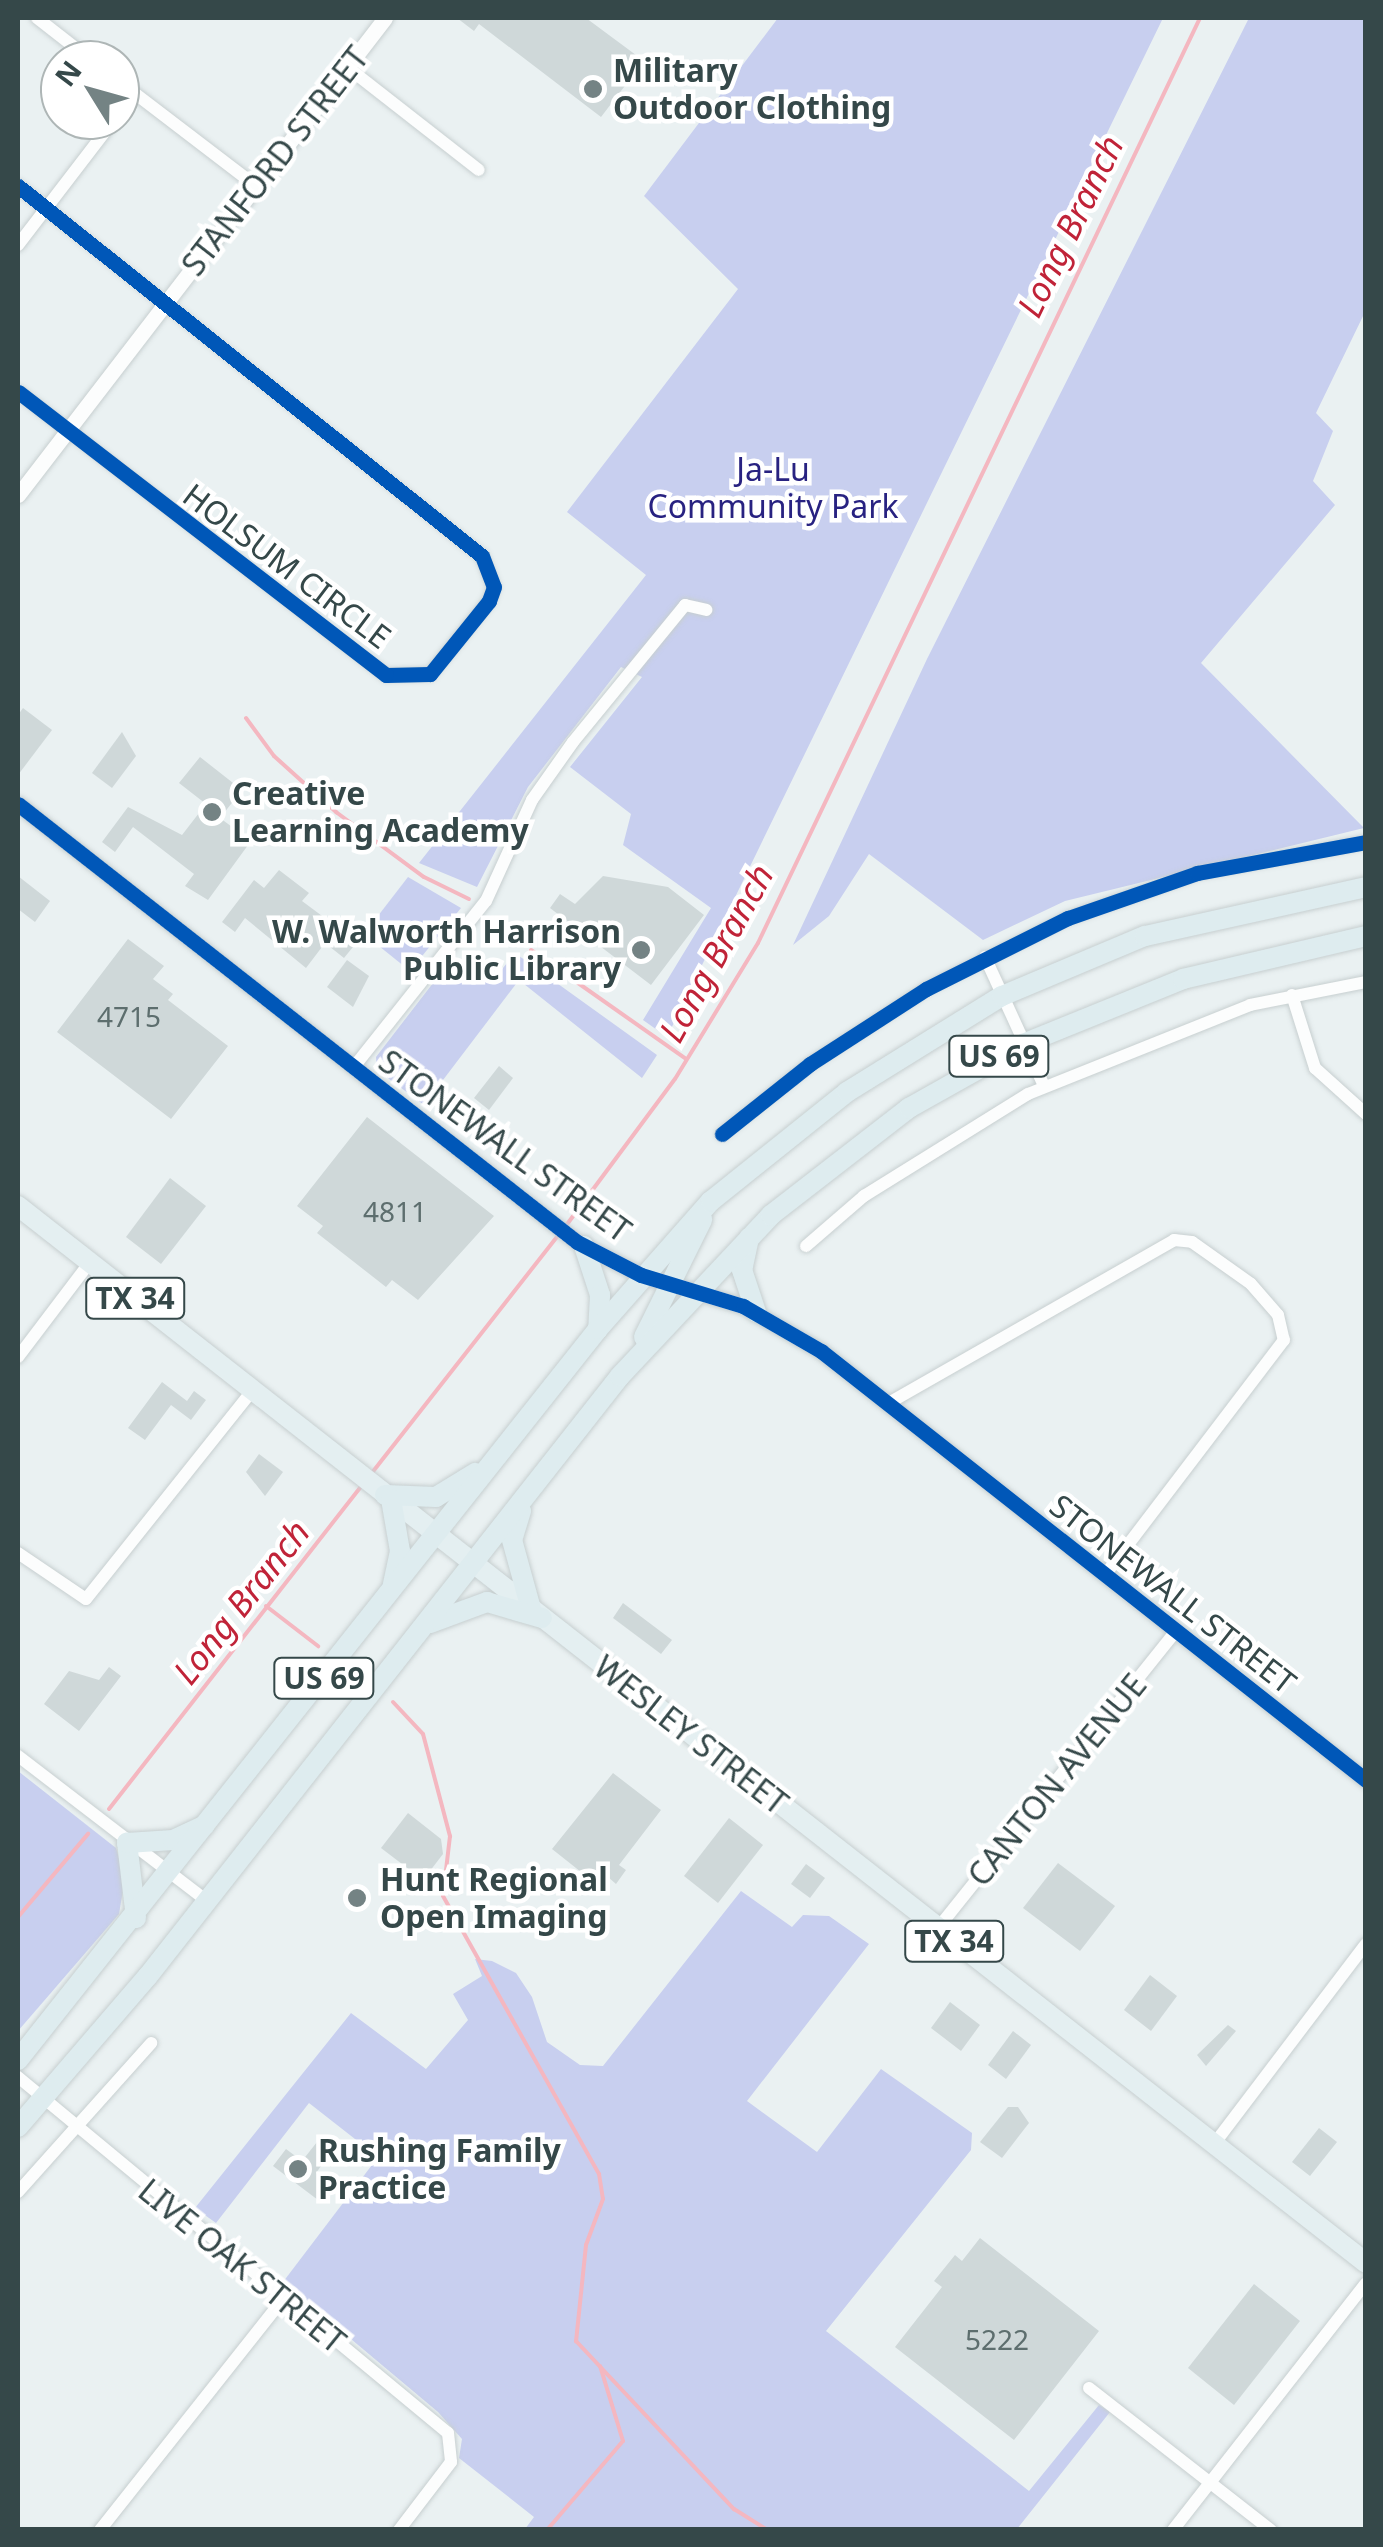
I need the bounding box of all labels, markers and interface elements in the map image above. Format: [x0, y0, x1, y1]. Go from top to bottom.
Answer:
street label: STANFORD STREET [174, 39, 376, 283]
north arrow [40, 40, 140, 140]
place label: Military Outdoor Clothing [613, 52, 891, 127]
text: N [46, 53, 90, 94]
marker: Military Outdoor Clothing [582, 78, 604, 100]
water label: Long Branch [1008, 128, 1132, 324]
park label: Ja-Lu Community Park [647, 451, 899, 526]
street label: HOLSUM CIRCLE [176, 476, 398, 656]
place label: Creative Learning Academy [232, 775, 529, 850]
marker: Creative Learning Academy [201, 801, 223, 823]
water label: Long Branch [650, 857, 782, 1049]
place label: W. Walworth Harrison Public Library [272, 913, 621, 988]
marker: W. Walworth Harrison Public Library [630, 939, 652, 961]
house number: 4715 [97, 999, 161, 1033]
road number: US 69 [946, 1031, 1052, 1081]
street label: STONEWALL STREET [372, 1042, 638, 1250]
house number: 4811 [363, 1194, 427, 1228]
road number: TX 34 [85, 1273, 185, 1323]
street label: STONEWALL STREET [1042, 1486, 1304, 1702]
water label: Long Branch [164, 1512, 318, 1692]
street label: WESLEY STREET [587, 1648, 795, 1822]
road number: US 69 [272, 1653, 376, 1703]
street label: CANTON AVENUE [960, 1666, 1154, 1894]
place label: Hunt Regional Open Imaging [380, 1861, 608, 1936]
marker: Hunt Regional Open Imaging [344, 1885, 370, 1911]
road number: TX 34 [904, 1916, 1004, 1966]
place label: Rushing Family Practice [318, 2132, 561, 2207]
marker: Rushing Family Practice [287, 2158, 309, 2180]
street label: LIVE OAK STREET [131, 2171, 353, 2361]
house number: 5222 [965, 2322, 1029, 2356]

